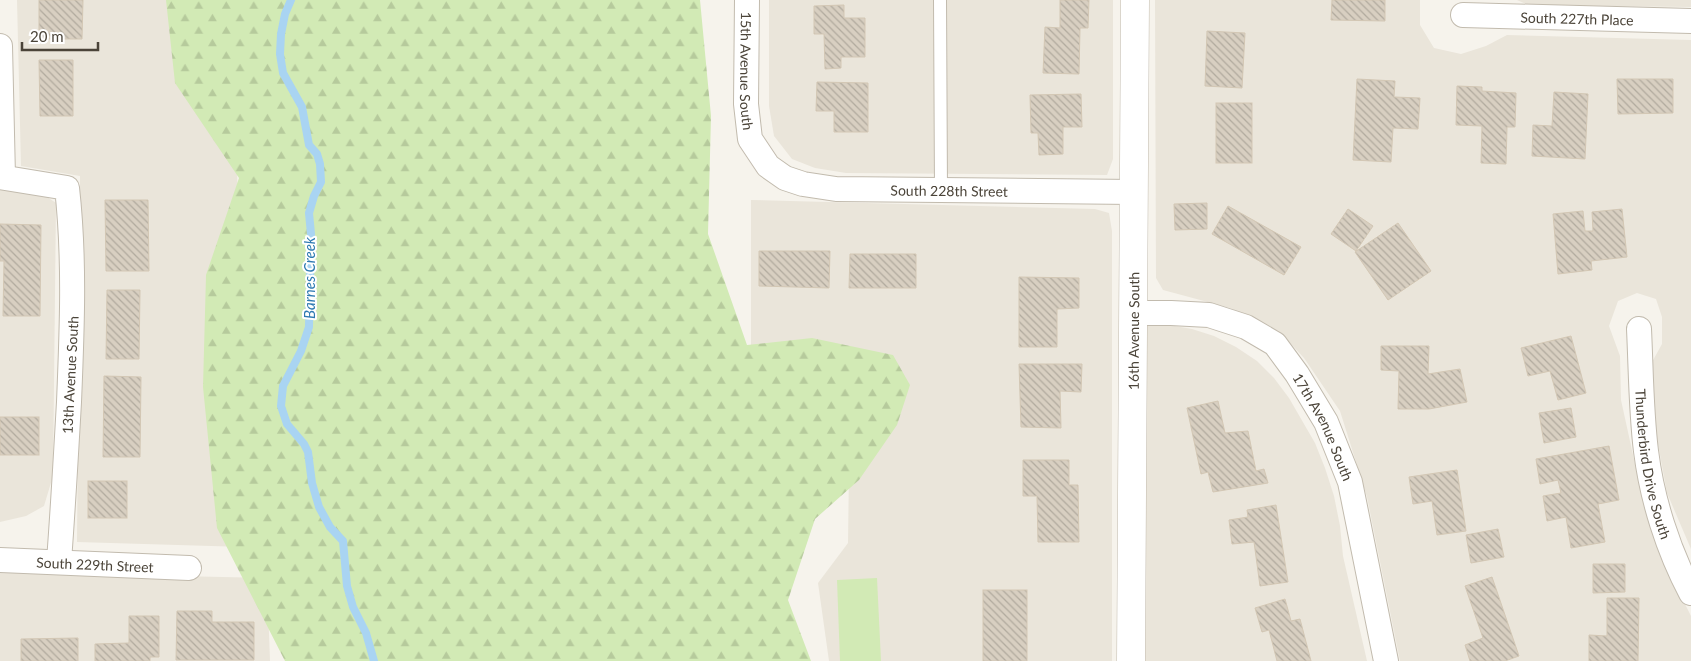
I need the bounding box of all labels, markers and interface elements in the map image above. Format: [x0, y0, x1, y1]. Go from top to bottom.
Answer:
street label: South 227th Place [1520, 8, 1634, 28]
street label: 15th Avenue South [737, 12, 757, 131]
scale bar [22, 20, 99, 52]
text: 20 m [30, 27, 64, 45]
street label: South 228th Street [890, 181, 1008, 199]
water label: Barnes Creek [300, 236, 318, 319]
street label: 16th Avenue South [1124, 272, 1142, 390]
street label: 13th Avenue South [58, 316, 82, 434]
street label: 17th Avenue South [1290, 370, 1357, 483]
street label: Thunderbird Drive South [1633, 388, 1675, 541]
street label: South 229th Street [36, 553, 154, 575]

